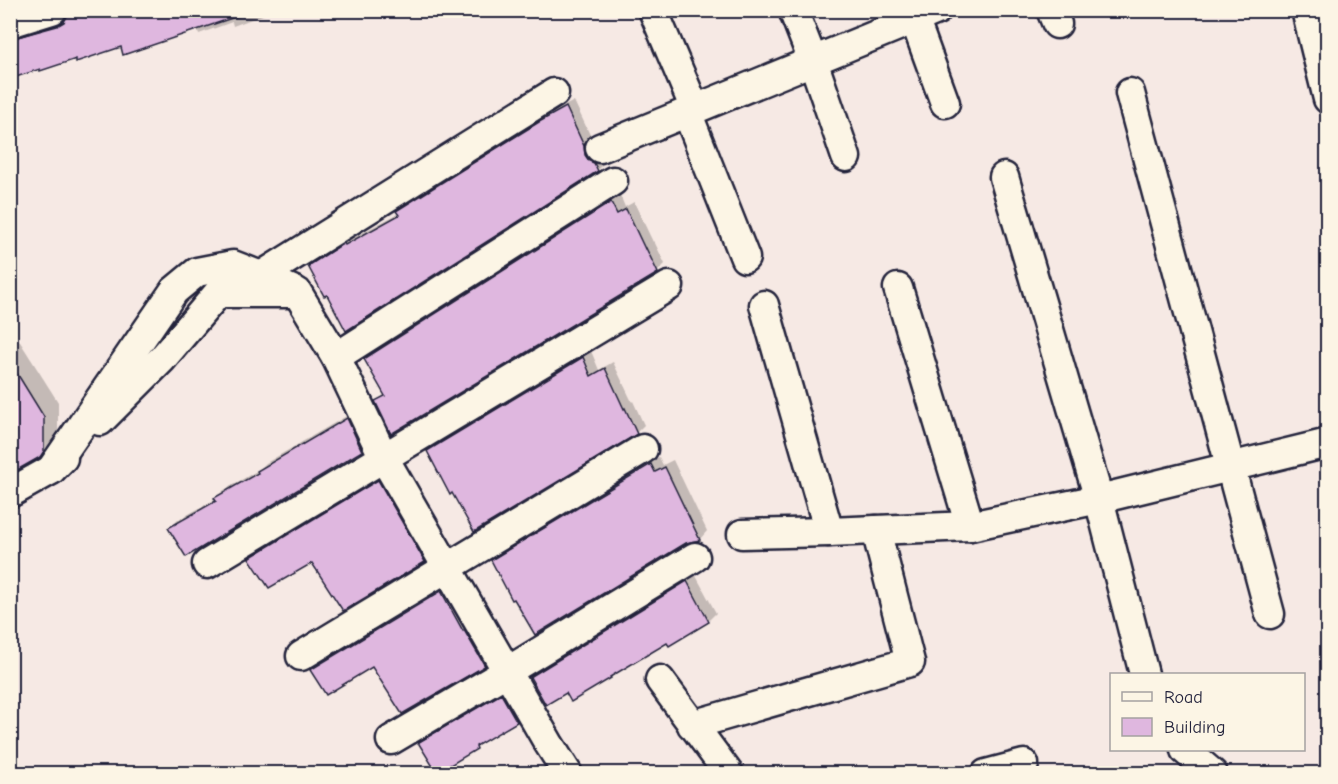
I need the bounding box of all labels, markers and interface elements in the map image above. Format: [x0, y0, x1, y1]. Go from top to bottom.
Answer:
legend [1110, 673, 1305, 751]
text: Road [1164, 687, 1203, 708]
text: Building [1164, 717, 1226, 738]

